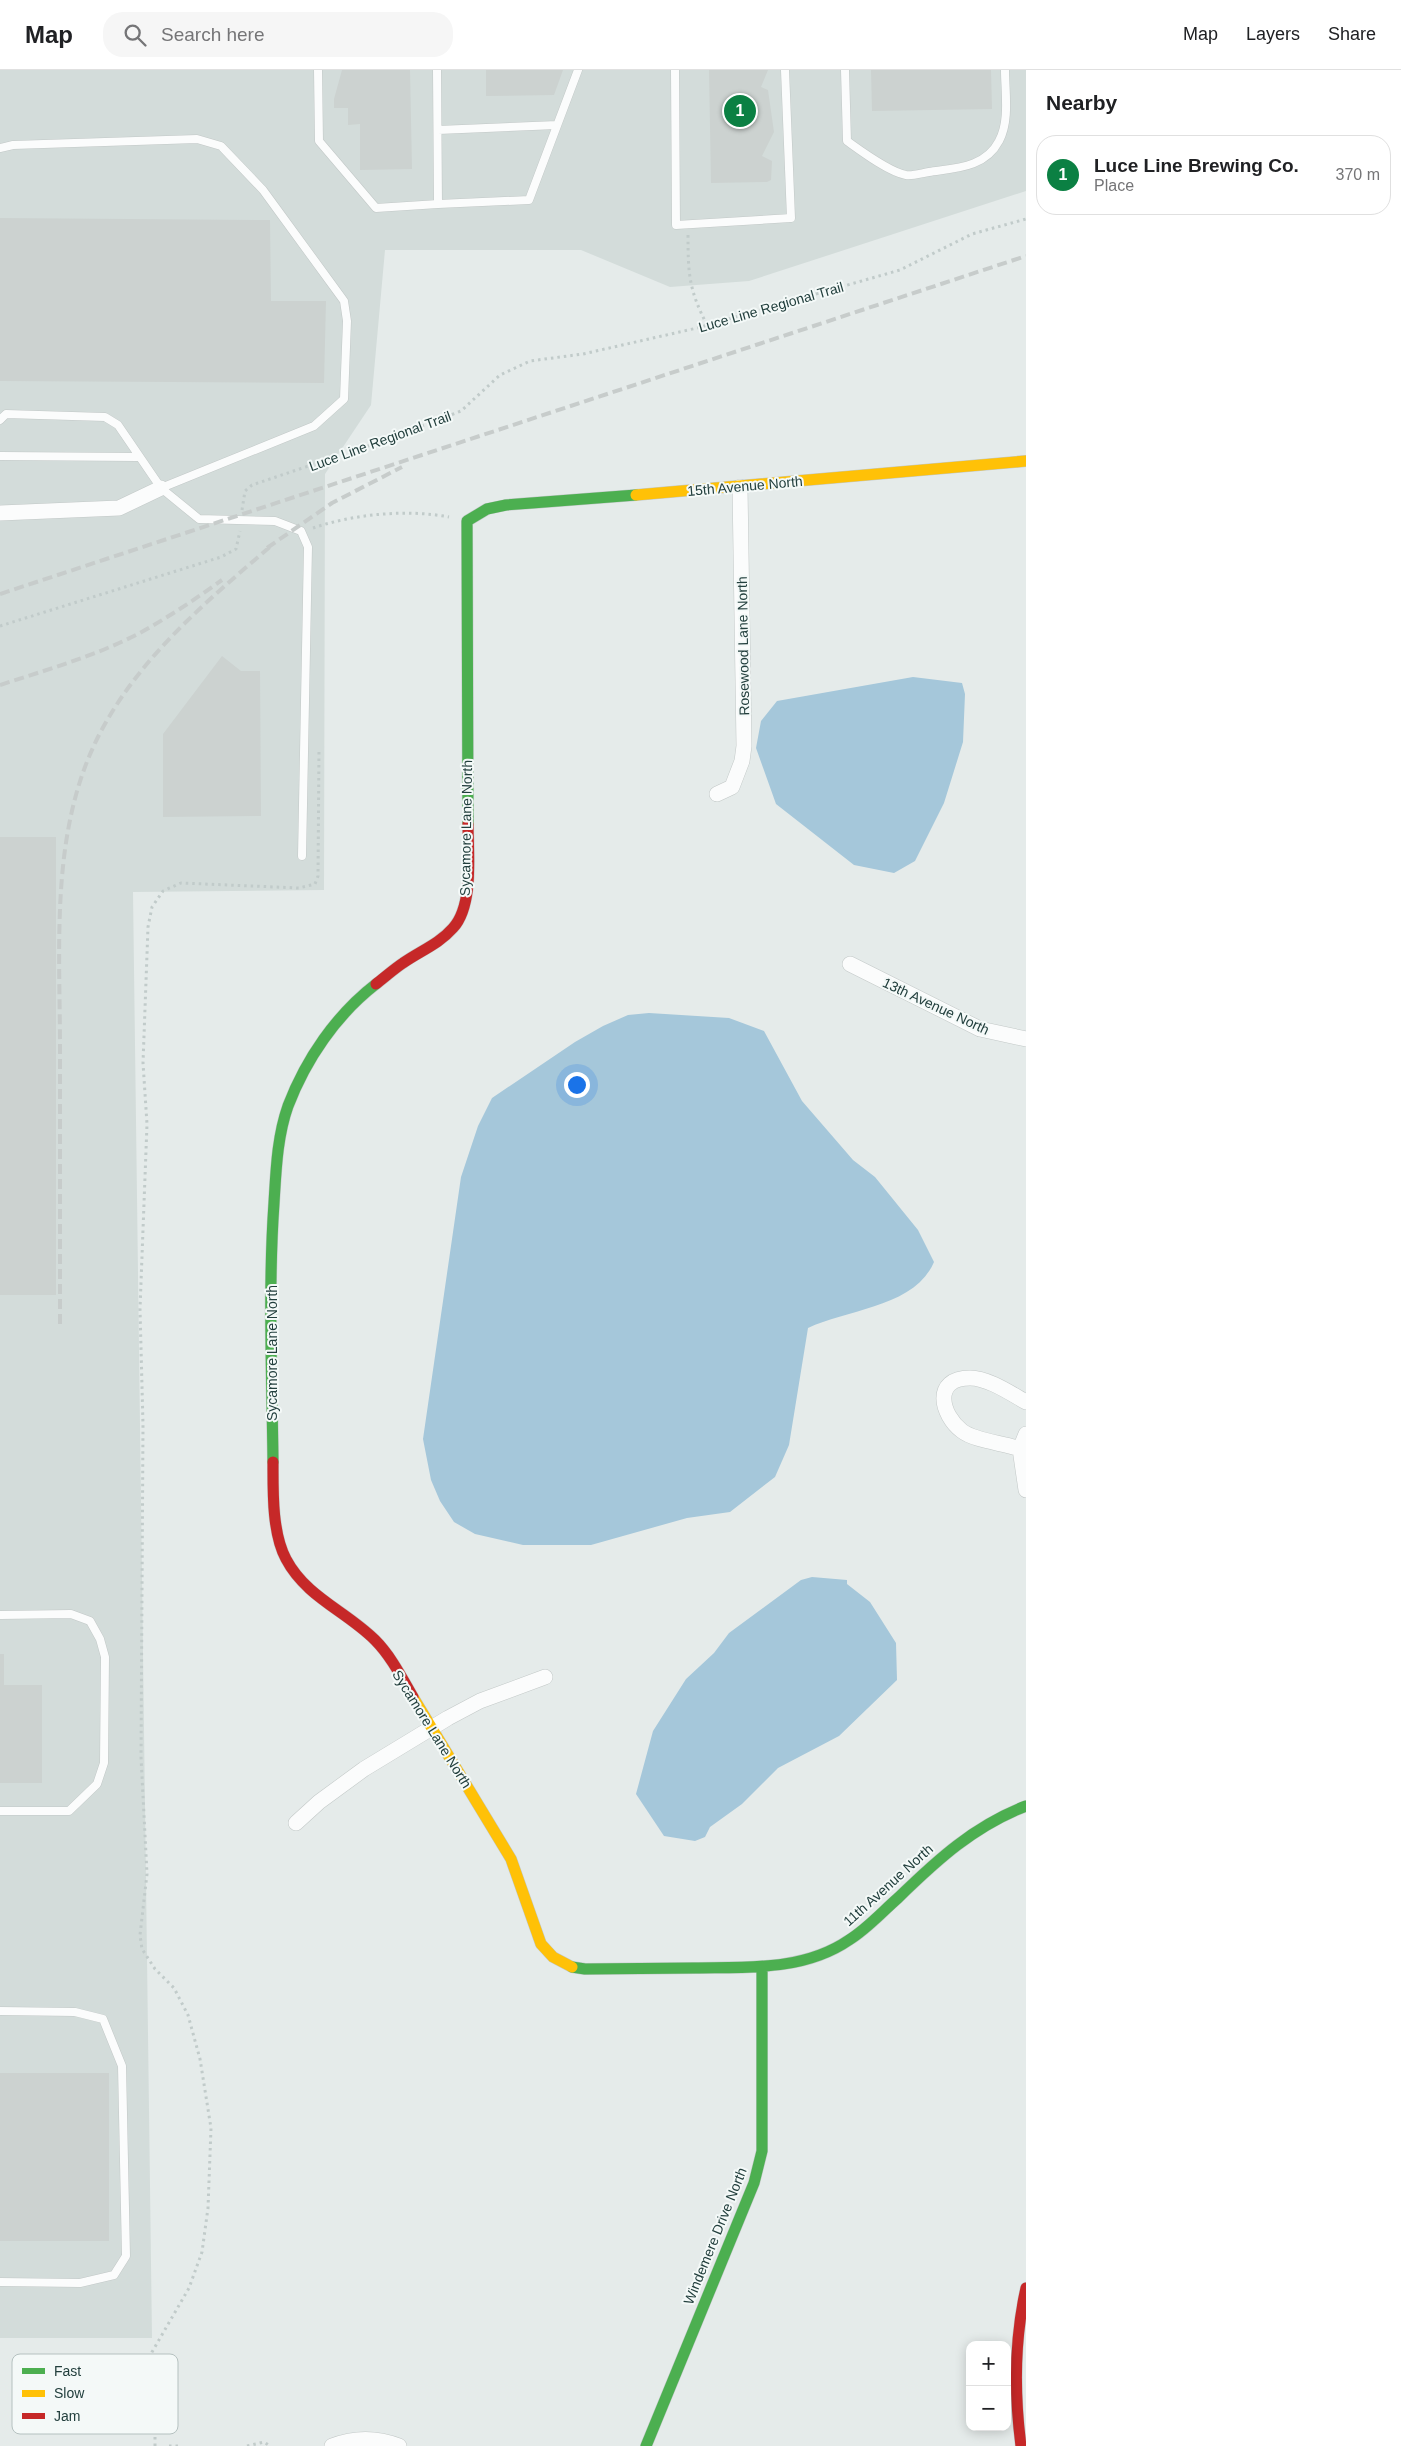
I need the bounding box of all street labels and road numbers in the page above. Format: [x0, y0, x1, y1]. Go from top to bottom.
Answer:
street label: Luce Line Regional Trail [697, 279, 845, 335]
street label: Luce Line Regional Trail [307, 408, 453, 474]
street label: 15th Avenue North [687, 473, 803, 499]
street label: Rosewood Lane North [734, 576, 752, 716]
street label: Sycamore Lane North [457, 760, 475, 896]
street label: 13th Avenue North [880, 974, 992, 1038]
street label: Sycamore Lane North [264, 1285, 280, 1421]
street label: Sycamore Lane North [389, 1667, 475, 1791]
street label: 11th Avenue North [840, 1841, 936, 1929]
street label: Windemere Drive North [680, 2165, 750, 2307]

